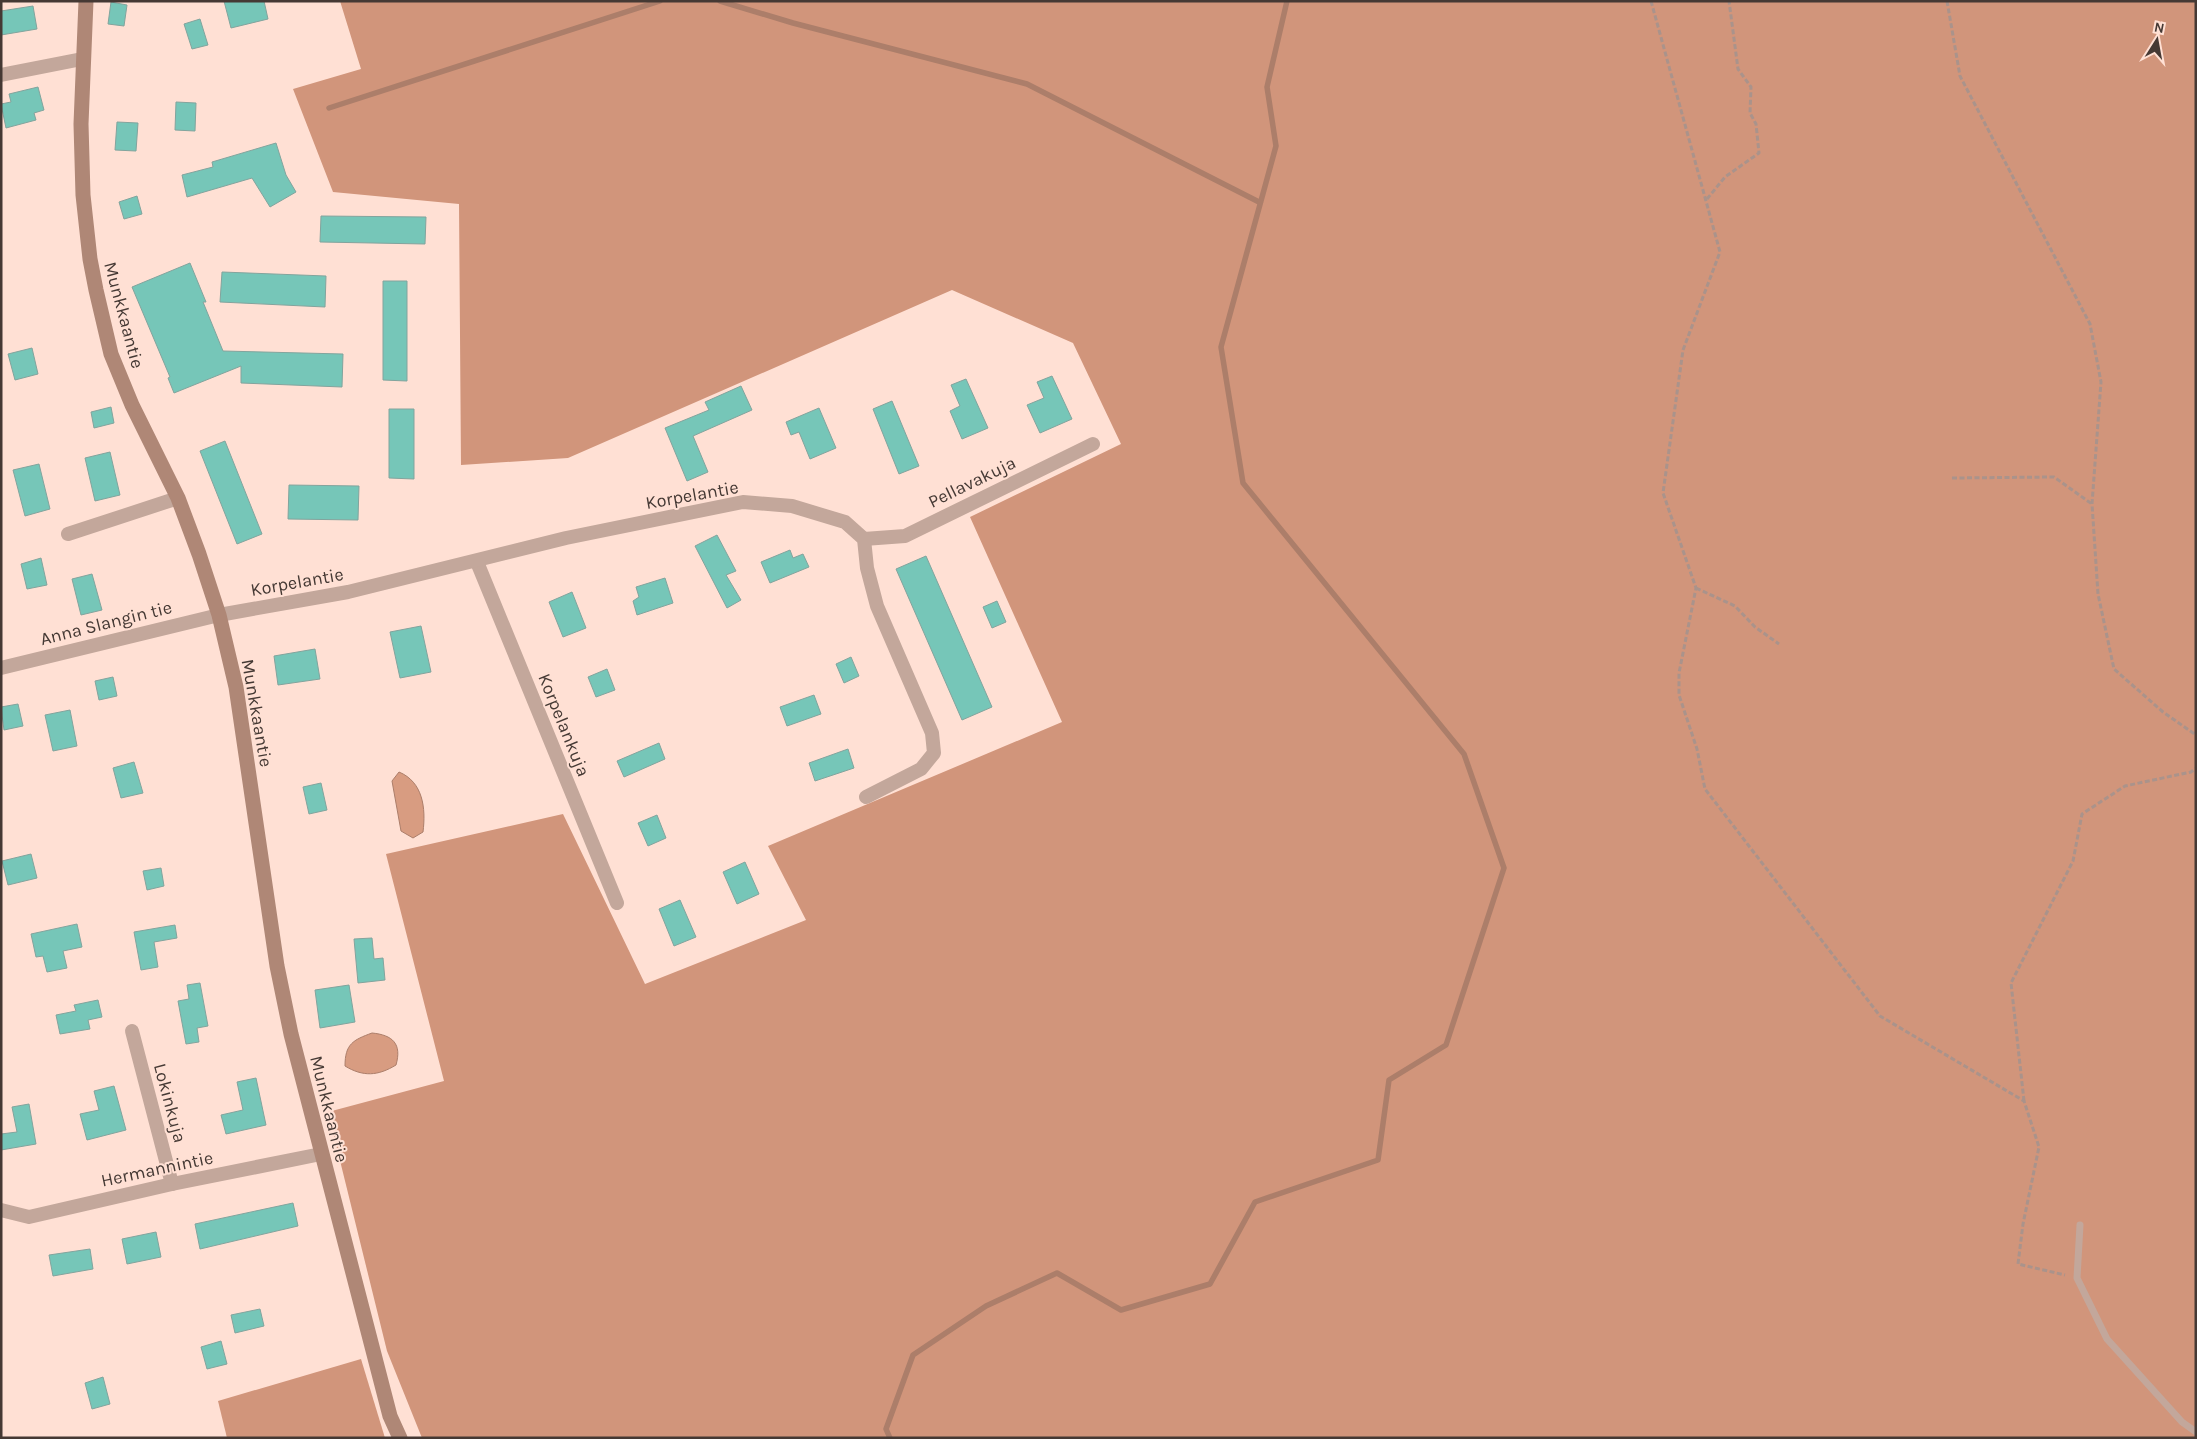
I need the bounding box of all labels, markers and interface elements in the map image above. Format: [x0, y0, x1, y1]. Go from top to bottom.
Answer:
north arrow [2132, 15, 2182, 65]
text: N [2153, 18, 2166, 37]
street label: Munkkaantie [99, 259, 149, 371]
street label: Pellavakuja [925, 451, 1019, 513]
street label: Korpelantie [644, 476, 740, 514]
street label: Korpelantie [249, 563, 345, 601]
street label: Anna Slangin tie [38, 596, 174, 650]
street label: Munkkaantie [237, 657, 277, 769]
street label: Korpelankuja [533, 670, 595, 780]
street label: Munkkaantie [305, 1053, 353, 1165]
street label: Lokinkuja [149, 1061, 191, 1145]
street label: Hermannintie [99, 1146, 215, 1192]

